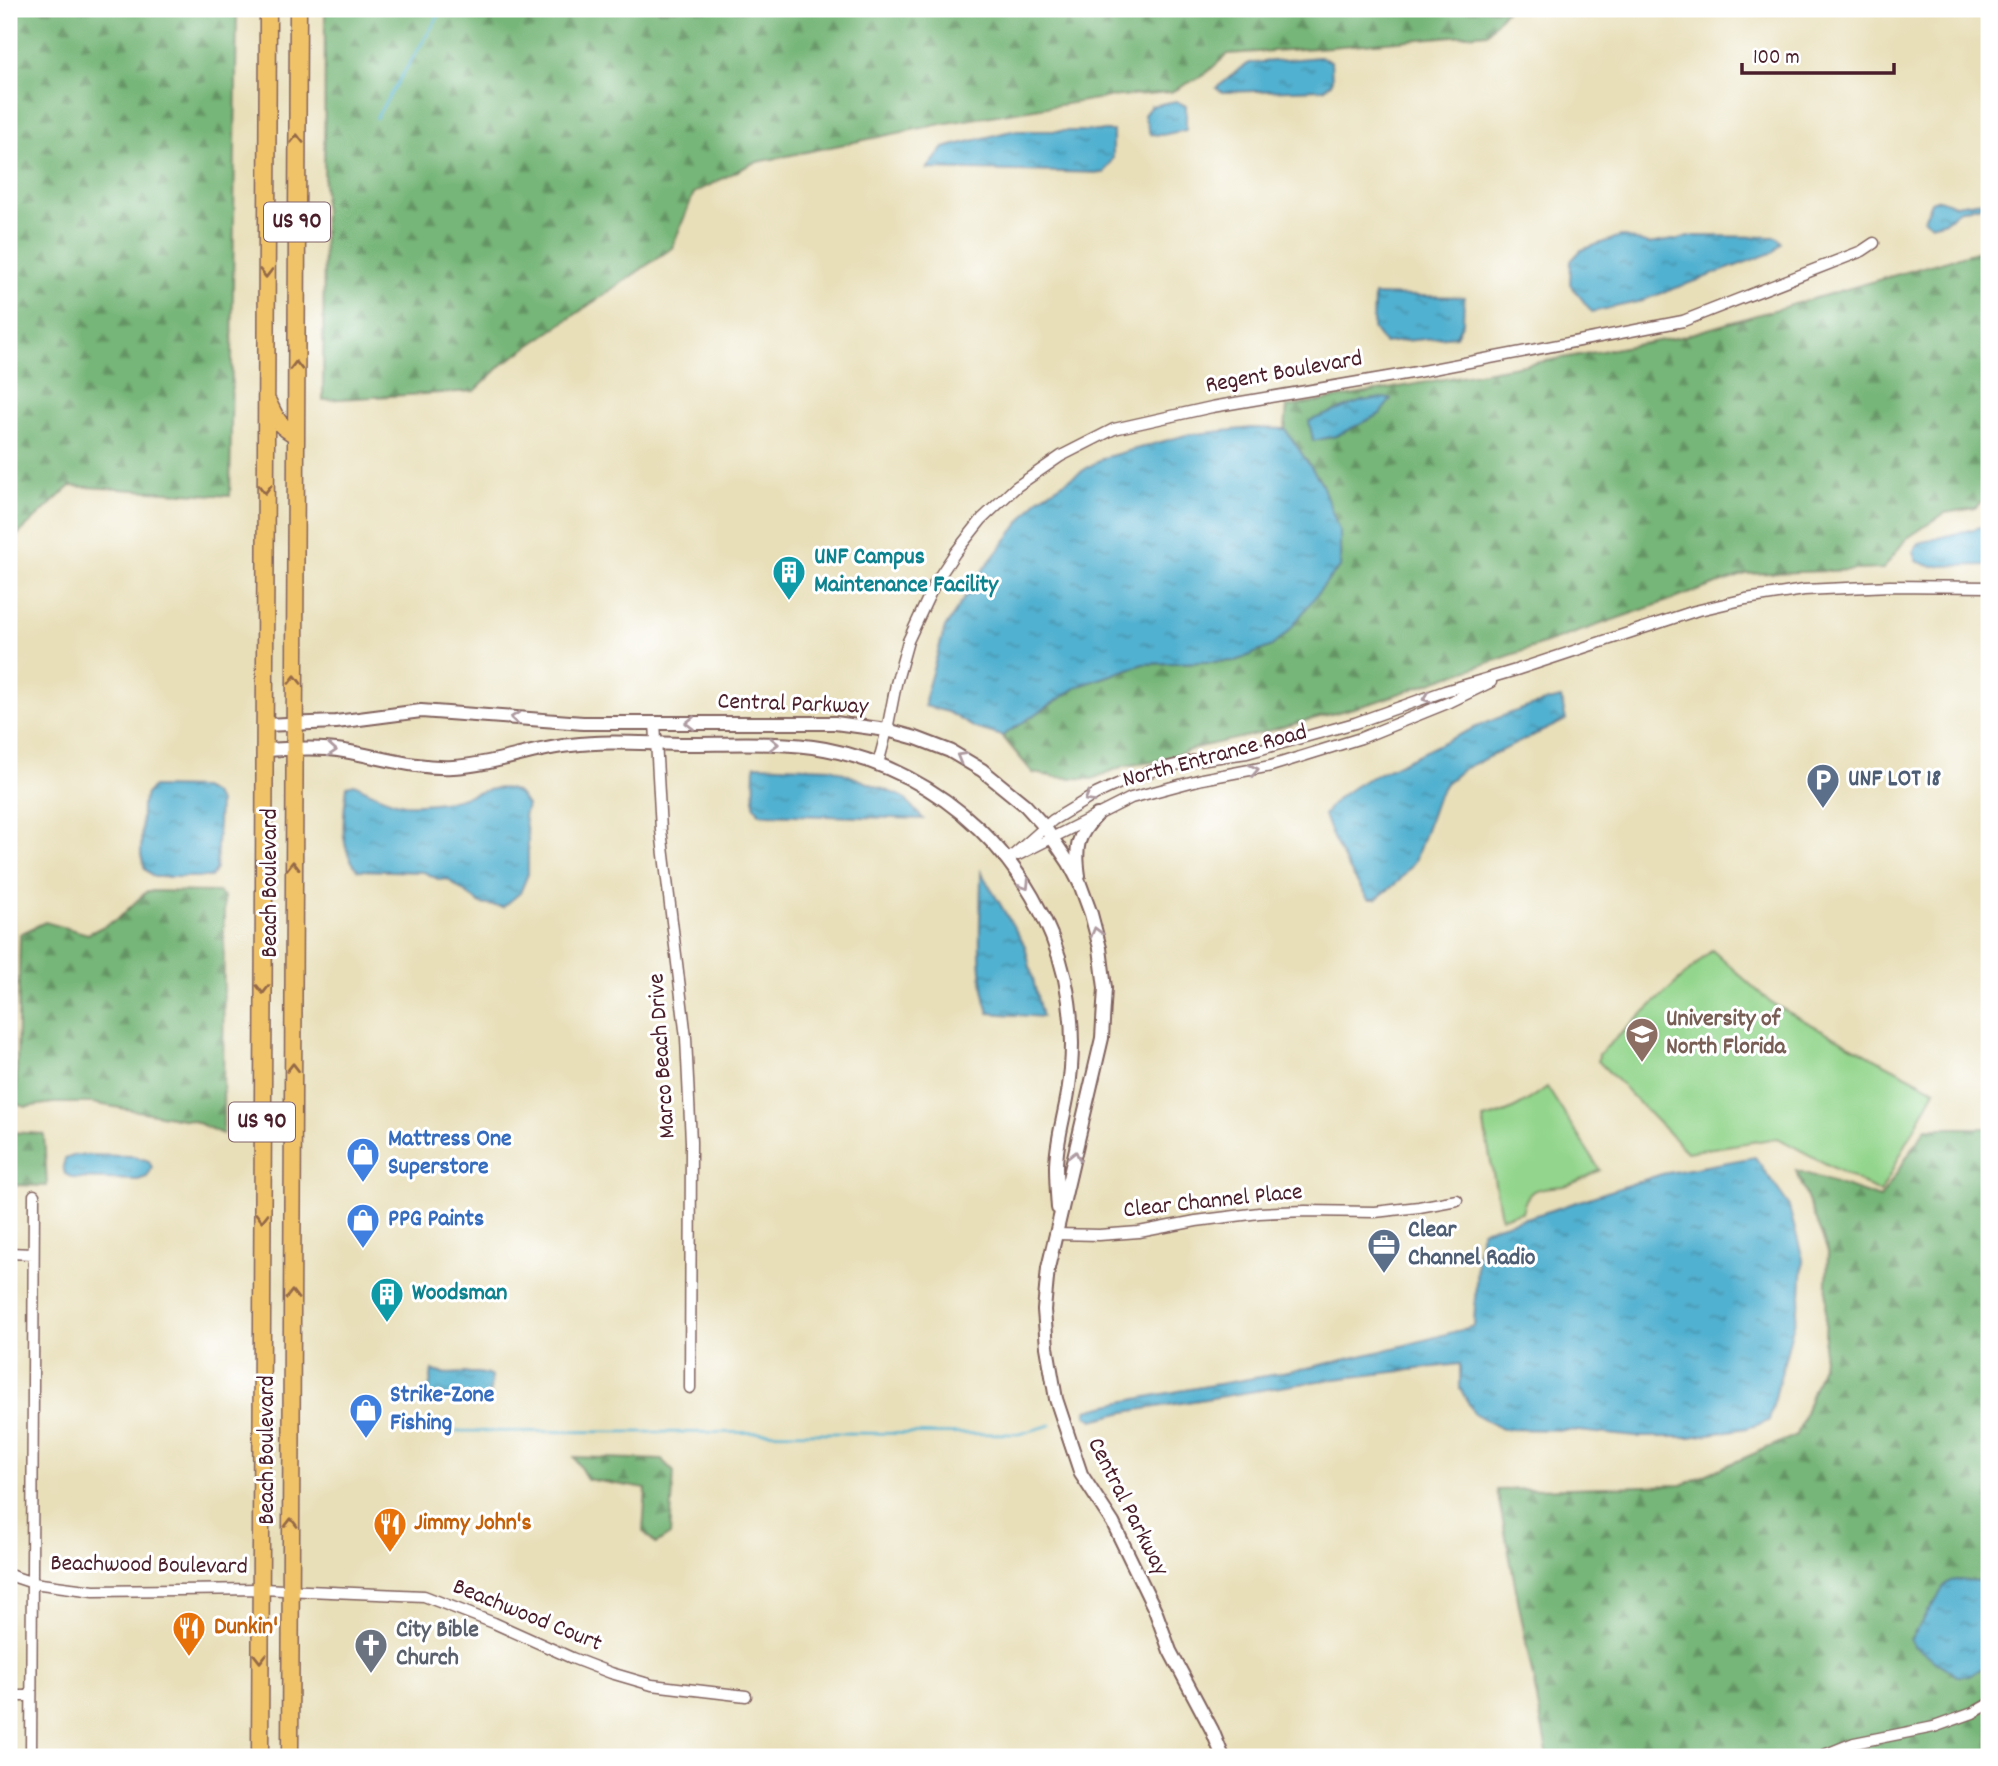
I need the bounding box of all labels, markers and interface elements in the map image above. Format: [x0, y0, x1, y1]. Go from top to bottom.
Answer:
scale bar [1742, 32, 1895, 76]
text: 100 m [1753, 44, 1800, 74]
one-way arrow [289, 133, 305, 144]
road number: US 90 [264, 202, 330, 242]
one-way arrow [258, 268, 274, 279]
street label: Regent Boulevard [1203, 342, 1365, 404]
one-way arrow [288, 361, 304, 371]
one-way arrow [257, 484, 273, 495]
place label: UNF Campus Maintenance Facility [814, 541, 999, 603]
building icon: UNF Campus Maintenance Facility [770, 553, 808, 602]
one-way arrow [287, 675, 302, 686]
street label: Central Parkway [717, 685, 870, 725]
one-way arrow [1421, 689, 1433, 703]
one-way arrow [510, 711, 521, 726]
one-way arrow [684, 715, 695, 731]
street label: North Entrance Road [1119, 716, 1311, 798]
one-way arrow [768, 737, 779, 752]
one-way arrow [327, 743, 338, 758]
one-way arrow [956, 752, 968, 765]
parking icon: UNF LOT 18 [1804, 761, 1842, 810]
one-way arrow [1248, 763, 1260, 778]
place label: UNF LOT 18 [1848, 763, 1942, 797]
one-way arrow [1084, 790, 1097, 803]
street label: Beach Boulevard [254, 808, 288, 958]
one-way arrow [285, 860, 301, 871]
one-way arrow [1017, 878, 1030, 891]
one-way arrow [1090, 926, 1104, 938]
street label: Marco Beach Drive [640, 972, 686, 1140]
one-way arrow [255, 985, 271, 995]
place label: University of North Florida [1666, 1003, 1786, 1065]
school or university icon: University of North Florida [1623, 1015, 1661, 1064]
one-way arrow [285, 1062, 300, 1073]
road number: US 90 [229, 1102, 295, 1142]
place label: Mattress One Superstore [388, 1123, 512, 1185]
shop icon: Mattress One Superstore [344, 1135, 382, 1184]
one-way arrow [1067, 1150, 1081, 1162]
street label: Clear Channel Place [1122, 1176, 1304, 1228]
shop icon: PPG Paints [344, 1201, 382, 1250]
place label: PPG Paints [388, 1203, 484, 1237]
one-way arrow [254, 1212, 270, 1223]
place label: Clear Channel Radio [1408, 1214, 1536, 1276]
office icon: Clear Channel Radio [1365, 1226, 1403, 1275]
building icon: Woodsman [368, 1275, 406, 1324]
place label: Woodsman [412, 1277, 507, 1311]
one-way arrow [284, 1290, 300, 1300]
street label: Beach Boulevard [251, 1375, 285, 1525]
place label: Strike-Zone Fishing [390, 1379, 495, 1441]
shop icon: Strike-Zone Fishing [347, 1391, 385, 1440]
street label: Central Parkway [1078, 1432, 1177, 1583]
restaurant icon: Jimmy John's [371, 1505, 409, 1554]
place label: Jimmy John's [414, 1507, 532, 1541]
one-way arrow [283, 1517, 299, 1528]
street label: Beachwood Boulevard [50, 1547, 248, 1585]
street label: Beachwood Court [447, 1571, 607, 1661]
restaurant icon: Dunkin' [170, 1609, 208, 1658]
place label: Dunkin' [214, 1611, 278, 1645]
place label: City Bible Church [396, 1614, 479, 1676]
church icon: City Bible Church [352, 1626, 390, 1675]
one-way arrow [252, 1653, 268, 1663]

